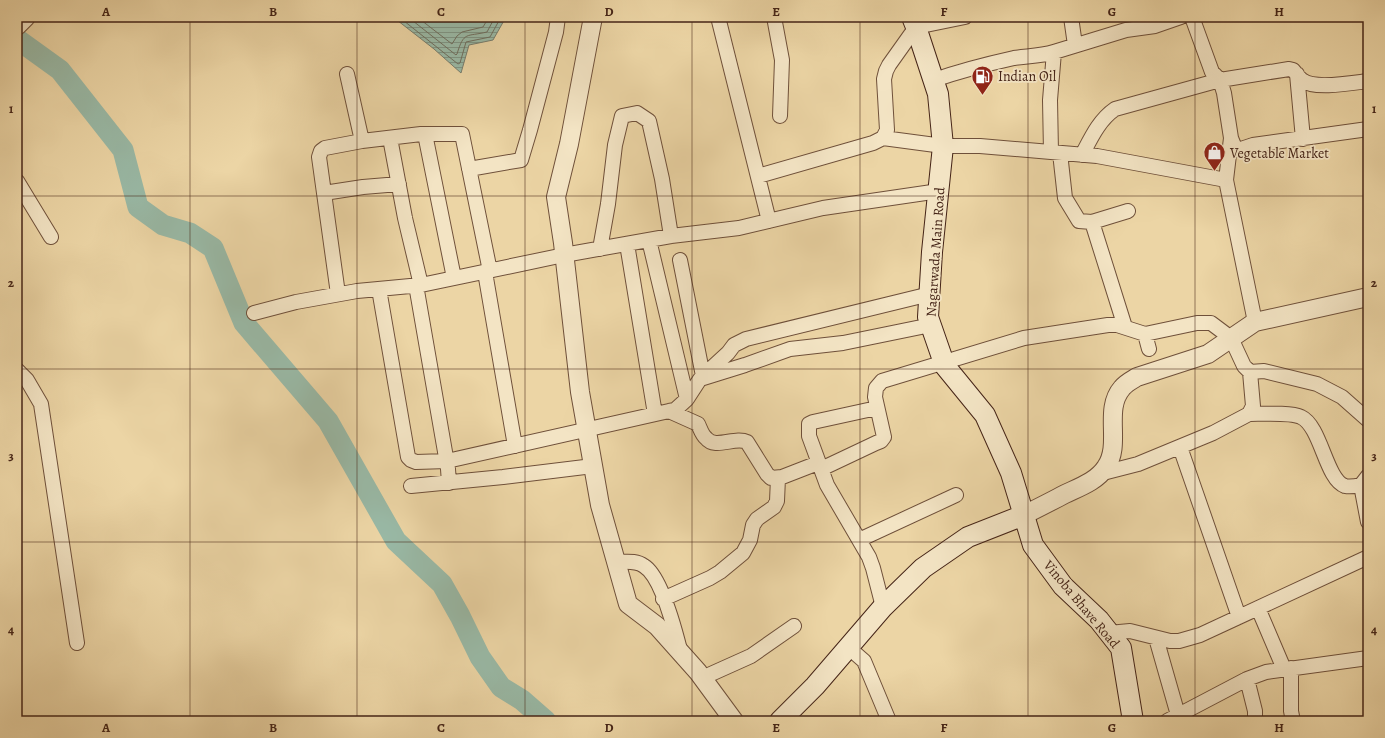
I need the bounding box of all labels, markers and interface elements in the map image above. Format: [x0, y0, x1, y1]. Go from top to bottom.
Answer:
text: A [101, 3, 111, 20]
text: B [269, 3, 277, 20]
text: C [437, 3, 445, 20]
text: D [604, 3, 614, 20]
text: E [772, 3, 780, 20]
text: F [941, 3, 948, 20]
text: G [1108, 3, 1116, 20]
text: H [1274, 3, 1284, 20]
fuel station icon: Indian Oil [970, 63, 996, 96]
place label: Indian Oil [998, 67, 1057, 86]
text: 1 [9, 100, 14, 117]
text: 1 [1372, 100, 1377, 117]
shop icon: Vegetable Market [1201, 140, 1227, 173]
place label: Vegetable Market [1229, 144, 1329, 163]
street label: Nagarwada Main Road [921, 186, 950, 318]
text: 2 [8, 274, 15, 291]
text: 2 [1371, 274, 1378, 291]
text: 3 [8, 447, 14, 464]
text: 3 [1371, 447, 1377, 464]
street label: Vinoba Bhave Road [1039, 556, 1124, 653]
text: 4 [8, 621, 14, 638]
text: 4 [1371, 621, 1377, 638]
text: A [101, 719, 111, 736]
text: B [269, 719, 277, 736]
text: C [437, 719, 445, 736]
text: D [604, 719, 614, 736]
text: E [772, 719, 780, 736]
text: F [941, 719, 948, 736]
text: G [1108, 719, 1116, 736]
text: H [1274, 719, 1284, 736]

